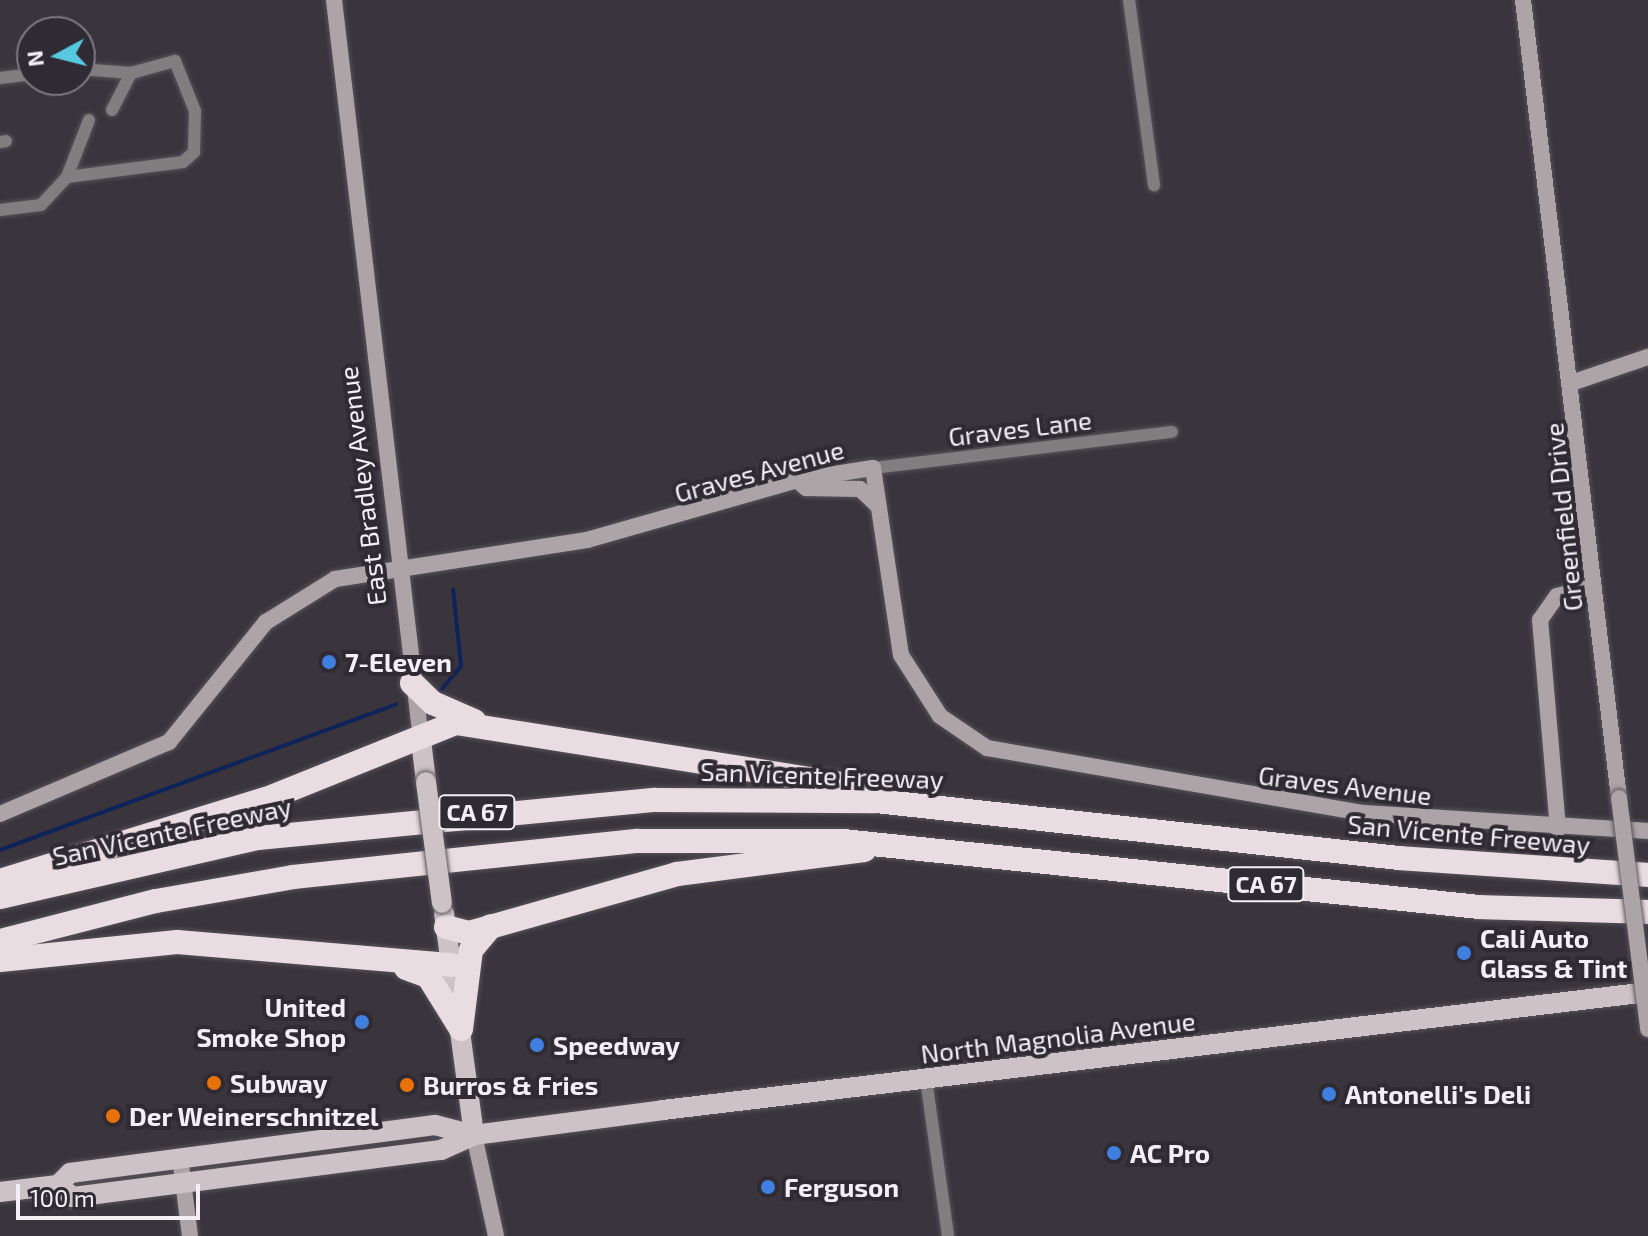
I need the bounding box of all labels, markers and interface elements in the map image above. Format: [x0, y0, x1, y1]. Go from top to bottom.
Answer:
north arrow [16, 16, 96, 96]
text: N [20, 49, 48, 68]
street label: East Bradley Avenue [332, 364, 392, 608]
street label: Graves Lane [946, 404, 1094, 452]
street label: Greenfield Drive [1538, 421, 1588, 613]
street label: Graves Avenue [671, 433, 847, 509]
place label: 7-Eleven [345, 646, 452, 678]
marker: 7-Eleven [320, 653, 338, 671]
street label: San Vicente Freeway [699, 755, 945, 795]
street label: Graves Avenue [1256, 759, 1434, 811]
street label: San Vicente Freeway [49, 790, 295, 872]
road number: CA 67 [437, 792, 517, 832]
street label: San Vicente Freeway [1346, 808, 1592, 860]
road number: CA 67 [1226, 864, 1306, 904]
place label: Cali Auto Glass & Tint [1480, 922, 1628, 984]
marker: Cali Auto Glass & Tint [1455, 944, 1473, 962]
place label: United Smoke Shop [196, 991, 346, 1052]
street label: North Magnolia Avenue [919, 1005, 1197, 1069]
marker: United Smoke Shop [353, 1013, 371, 1031]
place label: Speedway [553, 1029, 680, 1061]
marker: Speedway [528, 1036, 546, 1054]
place label: Subway [230, 1067, 327, 1099]
place label: Burros & Fries [423, 1069, 598, 1101]
marker: Subway [205, 1074, 223, 1092]
marker: Burros & Fries [398, 1076, 416, 1094]
place label: Antonelli's Deli [1345, 1078, 1531, 1110]
marker: Antonelli's Deli [1320, 1085, 1338, 1103]
place label: Der Weinerschnitzel [129, 1100, 379, 1132]
marker: Der Weinerschnitzel [104, 1107, 122, 1125]
place label: AC Pro [1130, 1137, 1210, 1169]
marker: AC Pro [1105, 1144, 1123, 1162]
scale bar [20, 1168, 204, 1218]
place label: Ferguson [784, 1171, 899, 1203]
marker: Ferguson [759, 1178, 777, 1196]
text: 100 m [30, 1183, 95, 1212]

